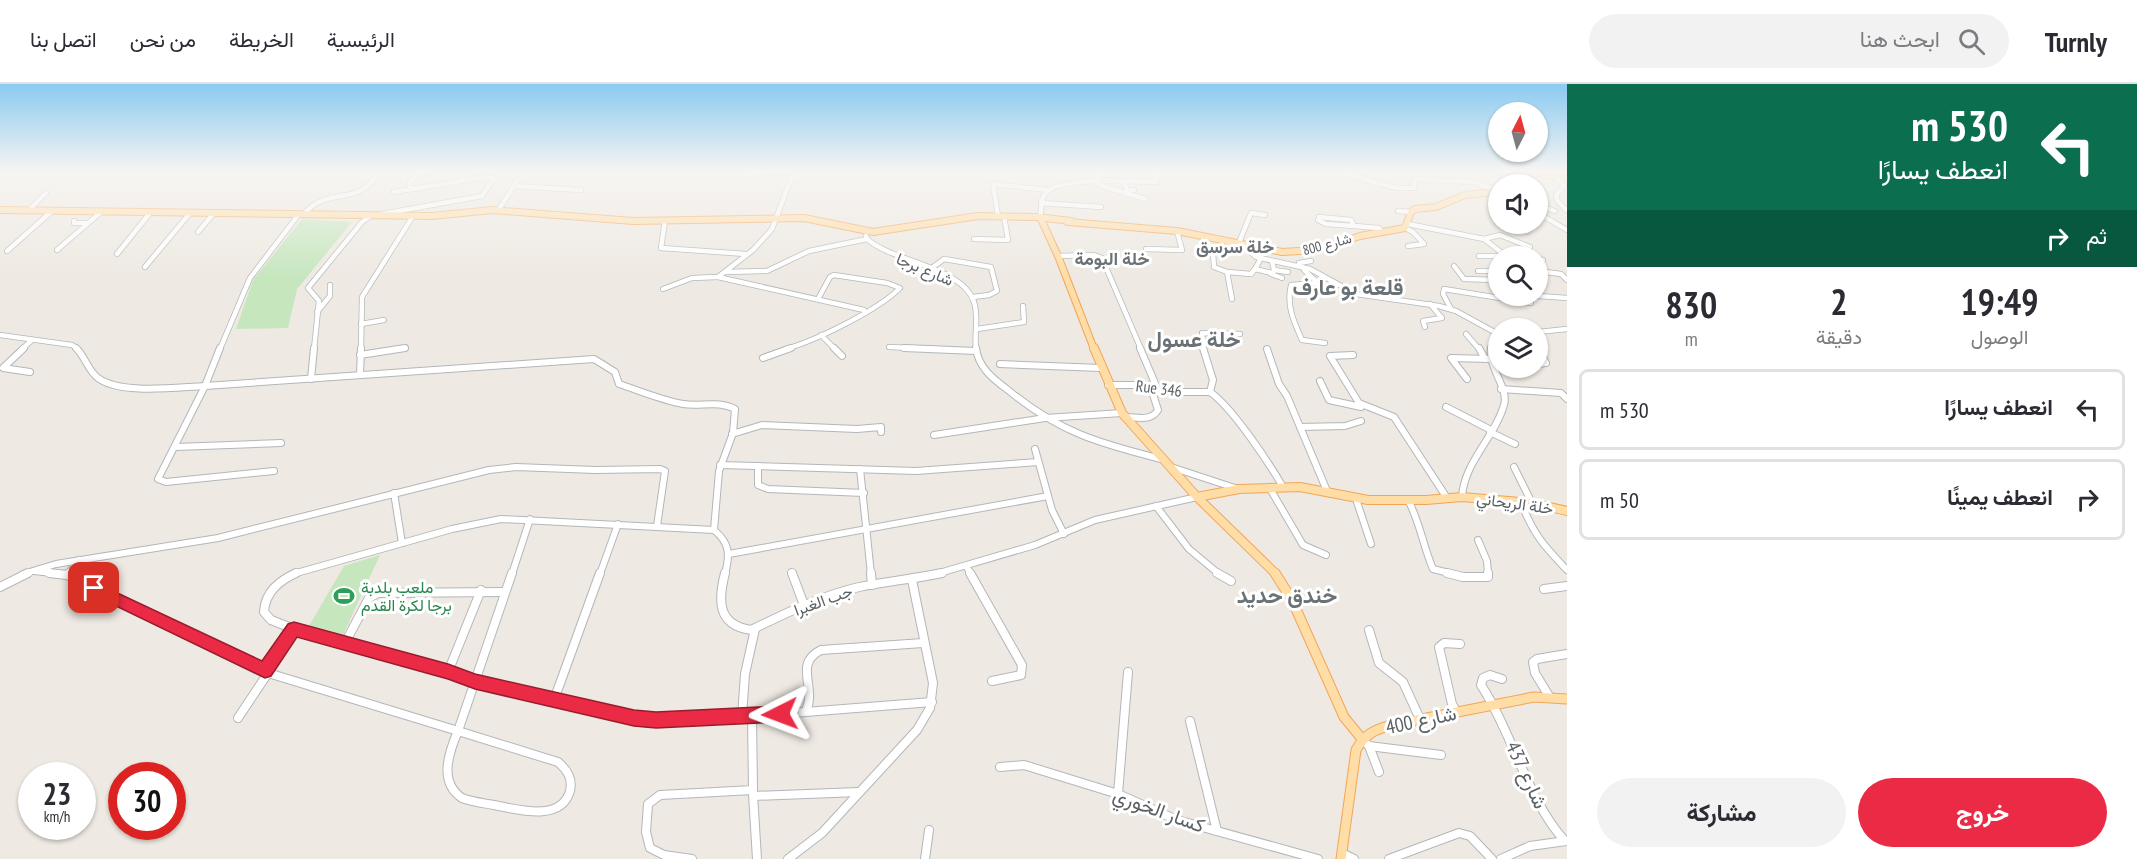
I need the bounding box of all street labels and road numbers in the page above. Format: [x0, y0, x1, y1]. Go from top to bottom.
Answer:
street label: شارع 800 [1300, 229, 1354, 261]
street label: شارع برجا [893, 248, 957, 292]
street label: Rue 346 [1135, 375, 1183, 401]
street label: خلة الريحاني [1475, 488, 1555, 522]
street label: جب الغبرا [791, 580, 856, 621]
street label: شارع 400 [1383, 700, 1459, 741]
street label: شارع 437 [1499, 737, 1554, 813]
street label: كسار الخوري [1108, 781, 1209, 842]

